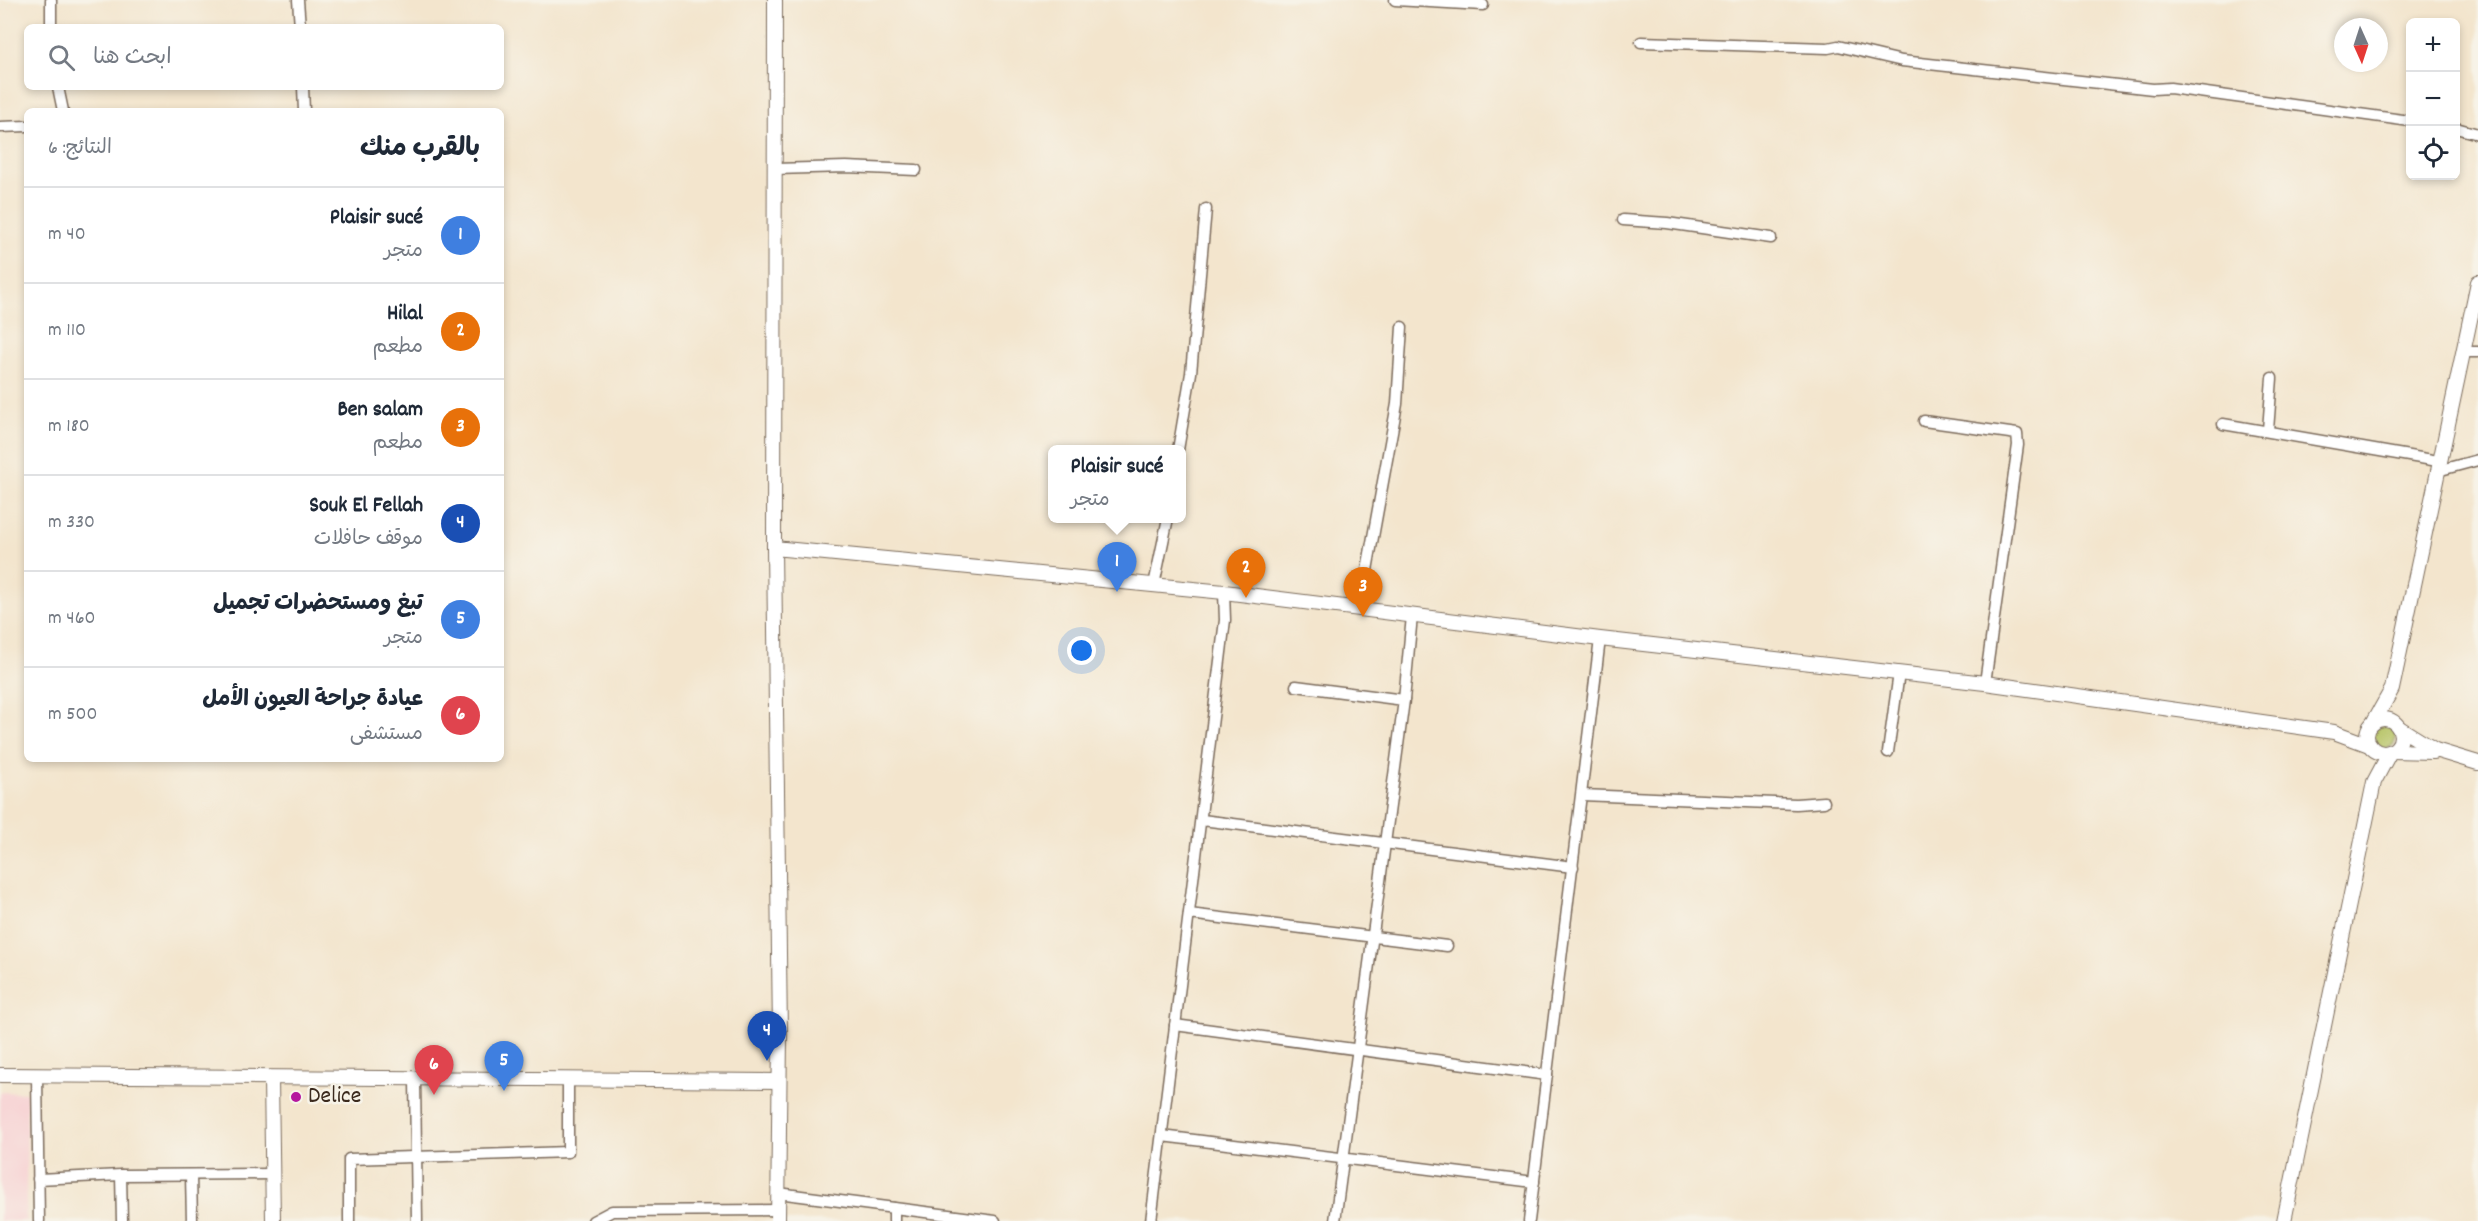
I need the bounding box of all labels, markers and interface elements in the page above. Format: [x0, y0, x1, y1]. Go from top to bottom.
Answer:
north arrow [2334, 18, 2388, 72]
map controls [2406, 18, 2460, 180]
button: + [2406, 18, 2460, 72]
search box [24, 24, 504, 90]
icon: search [45, 41, 78, 74]
text: ابحث هنا [93, 43, 172, 74]
button: − [2406, 72, 2460, 126]
button: locate [2406, 126, 2460, 180]
text: بالقرب منك [360, 131, 480, 168]
text: النتائج: 6 [48, 135, 112, 163]
text: Plaisir sucé [330, 203, 423, 234]
text: 40 m [48, 221, 86, 249]
text: 1 [458, 221, 463, 249]
text: متجر [384, 238, 423, 266]
text: Hilal [387, 299, 423, 330]
text: 110 m [48, 317, 86, 345]
text: 2 [456, 317, 465, 345]
text: مطعم [372, 334, 423, 362]
text: Ben salam [337, 395, 423, 426]
text: 180 m [48, 413, 90, 441]
text: 3 [456, 413, 465, 441]
text: مطعم [372, 430, 423, 458]
popup [1048, 445, 1186, 523]
text: Plaisir sucé [1070, 452, 1164, 483]
text: متجر [1070, 487, 1110, 515]
text: Souk El Fellah [309, 491, 423, 522]
text: 330 m [48, 509, 95, 537]
text: 4 [456, 509, 465, 537]
text: موقف حافلات [314, 526, 423, 554]
pin: 1 [1098, 542, 1136, 592]
pin: 2 [1226, 548, 1266, 598]
pin: 3 [1344, 568, 1382, 617]
text: تبغ ومستحضرات تجميل [213, 589, 423, 620]
text: 460 m [48, 605, 95, 633]
text: 5 [456, 605, 465, 633]
text: متجر [384, 625, 423, 653]
your location [1067, 636, 1096, 665]
text: عيادة جراحة العيون الأمل [202, 685, 423, 716]
text: 500 m [48, 701, 97, 729]
text: 6 [456, 701, 465, 729]
text: مستشفى [350, 721, 423, 749]
pin: 4 [748, 1012, 786, 1061]
pin: 5 [484, 1042, 524, 1091]
pin: 6 [414, 1046, 454, 1095]
place label: Delice [308, 1080, 361, 1114]
marker: Delice [289, 1090, 303, 1104]

